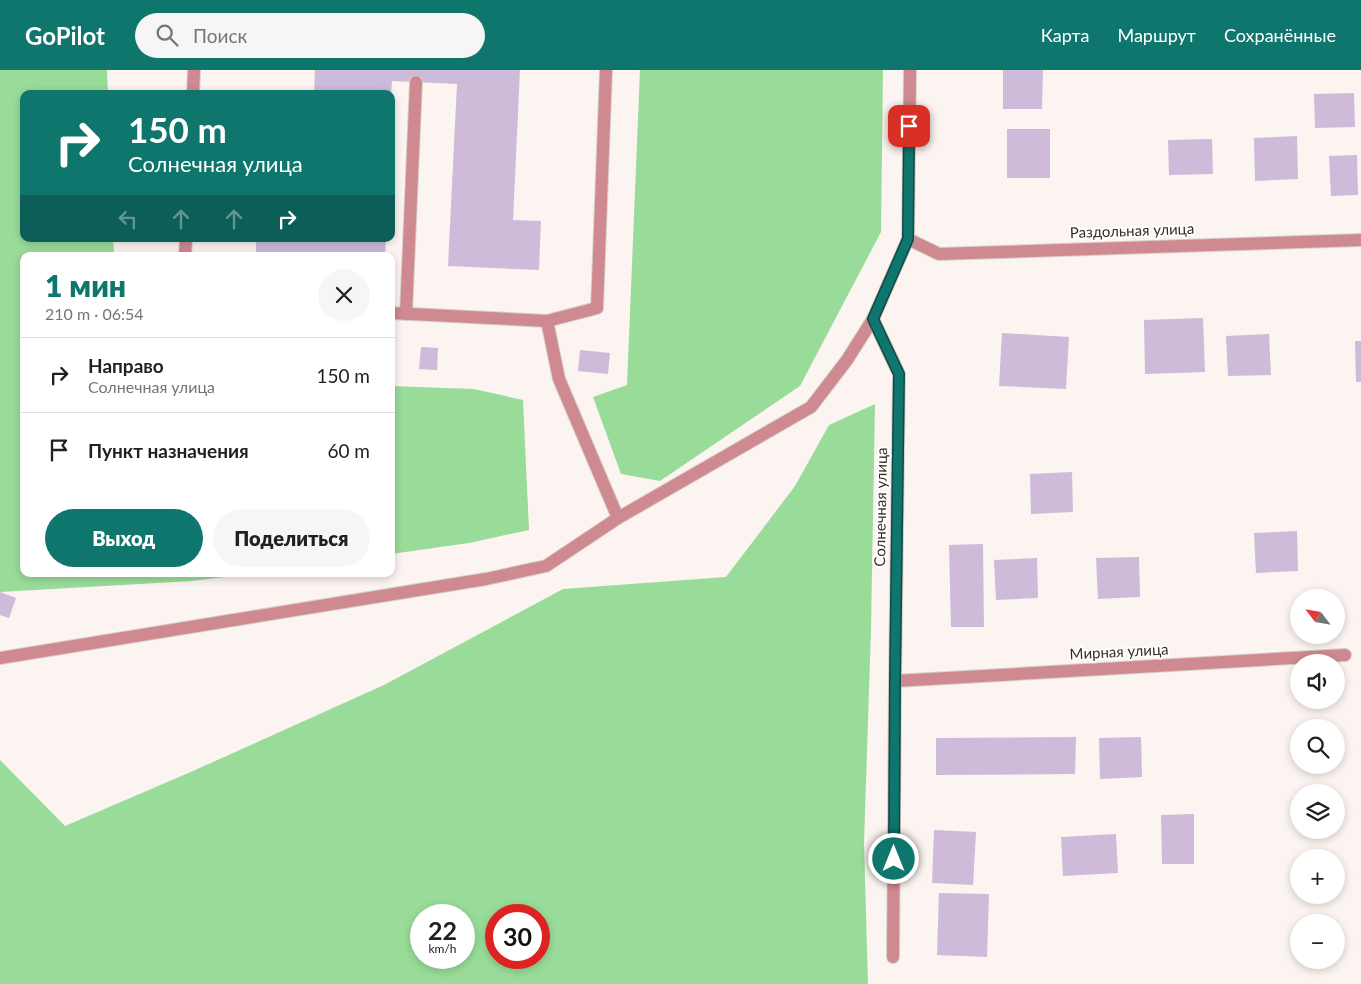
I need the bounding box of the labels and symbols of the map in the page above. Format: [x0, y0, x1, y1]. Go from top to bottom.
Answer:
pin [888, 105, 930, 147]
street label: Раздольная улица [1069, 219, 1194, 241]
street label: Солнечная улица [870, 447, 890, 567]
north arrow [1290, 589, 1345, 644]
street label: Мирная улица [1069, 639, 1169, 663]
position arrow [867, 832, 919, 884]
speed limit sign: 30 [485, 904, 550, 969]

